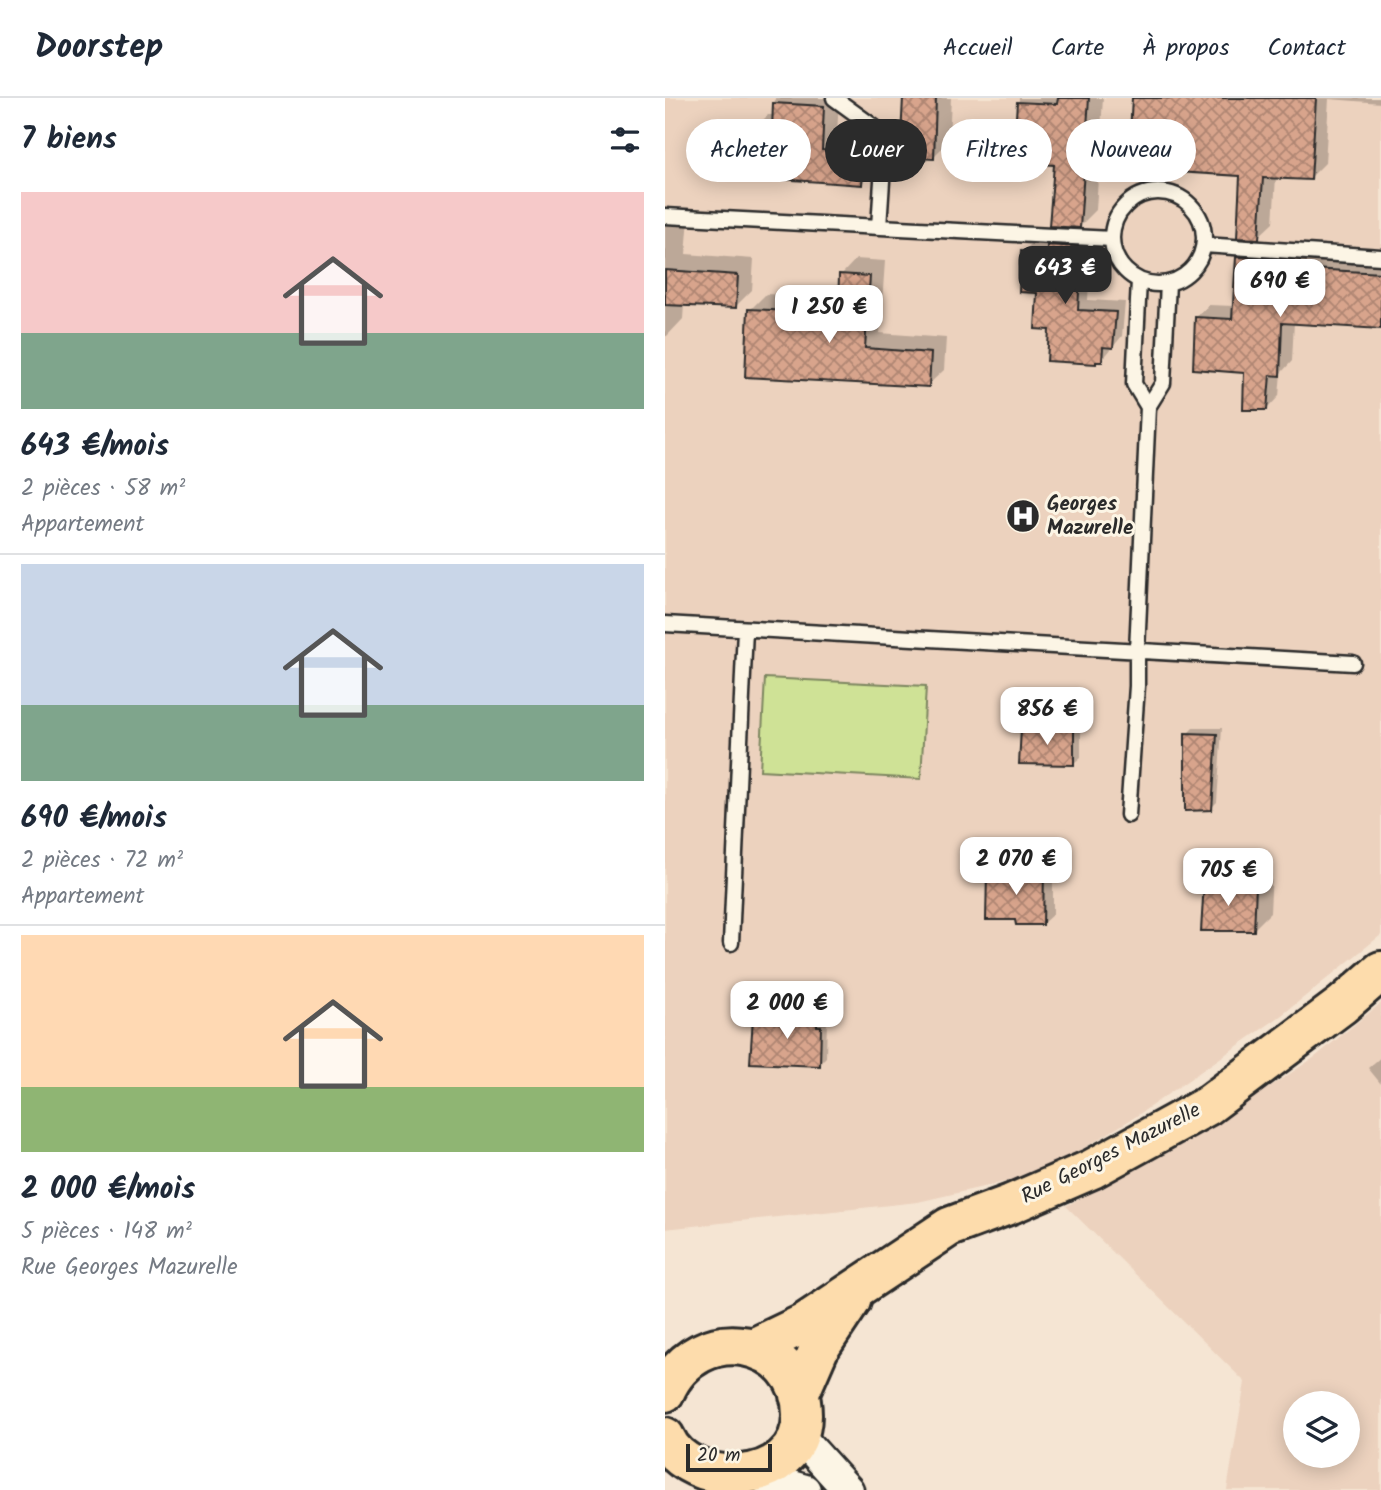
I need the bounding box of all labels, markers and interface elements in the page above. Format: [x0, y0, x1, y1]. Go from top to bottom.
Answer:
text: Doorstep [35, 22, 163, 75]
text: Accueil [943, 29, 1013, 68]
text: Carte [1051, 29, 1104, 68]
text: À propos [1142, 29, 1229, 68]
text: Contact [1267, 29, 1346, 68]
text: 7 biens [21, 116, 117, 164]
chip: Acheter [686, 119, 811, 182]
chip: Louer [825, 119, 927, 182]
chip: Filtres [941, 119, 1052, 182]
chip: Nouveau [1066, 119, 1196, 182]
icon: filters [606, 121, 644, 159]
icon: home [270, 238, 396, 364]
pin: 643 € [1016, 246, 1114, 306]
text: 643 € [1034, 251, 1096, 287]
pin: 690 € [1231, 260, 1329, 319]
text: 690 € [1250, 264, 1310, 300]
pin: 1 250 € [764, 286, 894, 345]
text: 1 250 € [791, 290, 867, 326]
text: 643 €/mois [21, 423, 169, 471]
text: 2 pièces · 58 m² [21, 471, 185, 507]
place label: Georges Mazurelle [1047, 488, 1133, 545]
hospital icon: Georges Mazurelle [1004, 497, 1042, 535]
text: Appartement [21, 507, 144, 543]
icon: home [270, 610, 396, 736]
pin: 856 € [998, 688, 1096, 747]
text: 856 € [1016, 692, 1078, 728]
text: 690 €/mois [21, 795, 167, 843]
pin: 2 070 € [951, 838, 1081, 897]
text: 2 070 € [976, 842, 1056, 878]
text: 2 pièces · 72 m² [21, 843, 183, 879]
pin: 705 € [1179, 848, 1277, 908]
text: 705 € [1199, 853, 1257, 889]
text: Appartement [21, 879, 144, 915]
icon: home [270, 981, 396, 1107]
pin: 2 000 € [722, 982, 852, 1041]
text: 2 000 € [746, 986, 828, 1022]
street label: Rue Georges Mazurelle [1015, 1094, 1207, 1214]
text: 2 000 €/mois [21, 1166, 195, 1214]
text: 5 pièces · 148 m² [21, 1214, 192, 1250]
text: Rue Georges Mazurelle [21, 1250, 238, 1286]
map controls [1283, 1391, 1360, 1468]
button: layers [1283, 1391, 1360, 1468]
scale bar [686, 1441, 772, 1473]
text: 20 m [697, 1441, 740, 1471]

